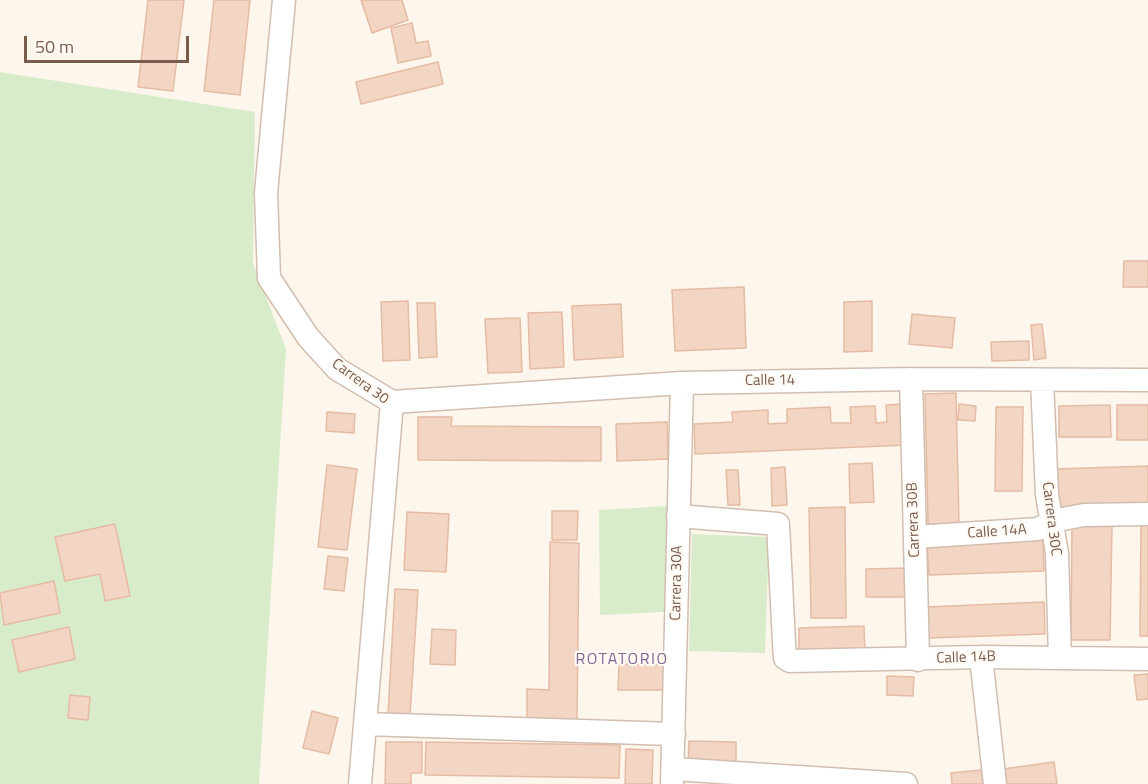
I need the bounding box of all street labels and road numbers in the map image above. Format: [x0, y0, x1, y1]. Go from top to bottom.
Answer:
street label: Carrera 30 [328, 355, 392, 409]
street label: Calle 14 [745, 372, 795, 390]
street label: Carrera 30C [1038, 481, 1064, 557]
street label: Carrera 30B [904, 482, 924, 558]
street label: Calle 14A [967, 521, 1027, 543]
street label: Carrera 30A [667, 545, 687, 621]
street label: Calle 14B [936, 648, 996, 668]

